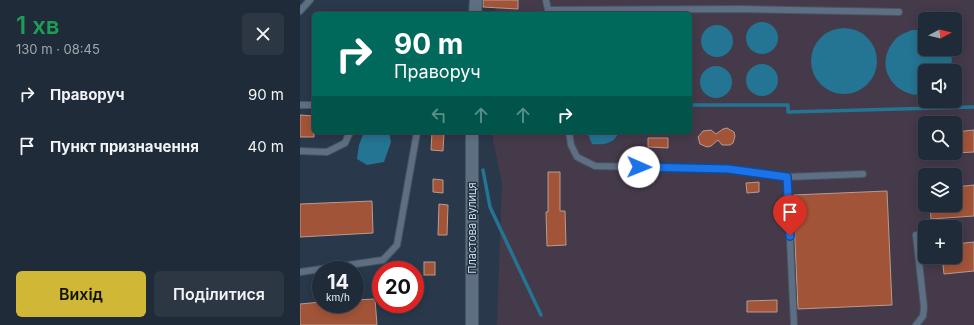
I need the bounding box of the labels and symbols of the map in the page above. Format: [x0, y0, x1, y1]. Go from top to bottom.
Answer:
north arrow [918, 12, 962, 56]
position arrow [618, 146, 660, 188]
street label: Пластова вулиця [465, 182, 479, 274]
pin [773, 195, 807, 236]
speed limit sign: 20 [372, 261, 424, 313]

